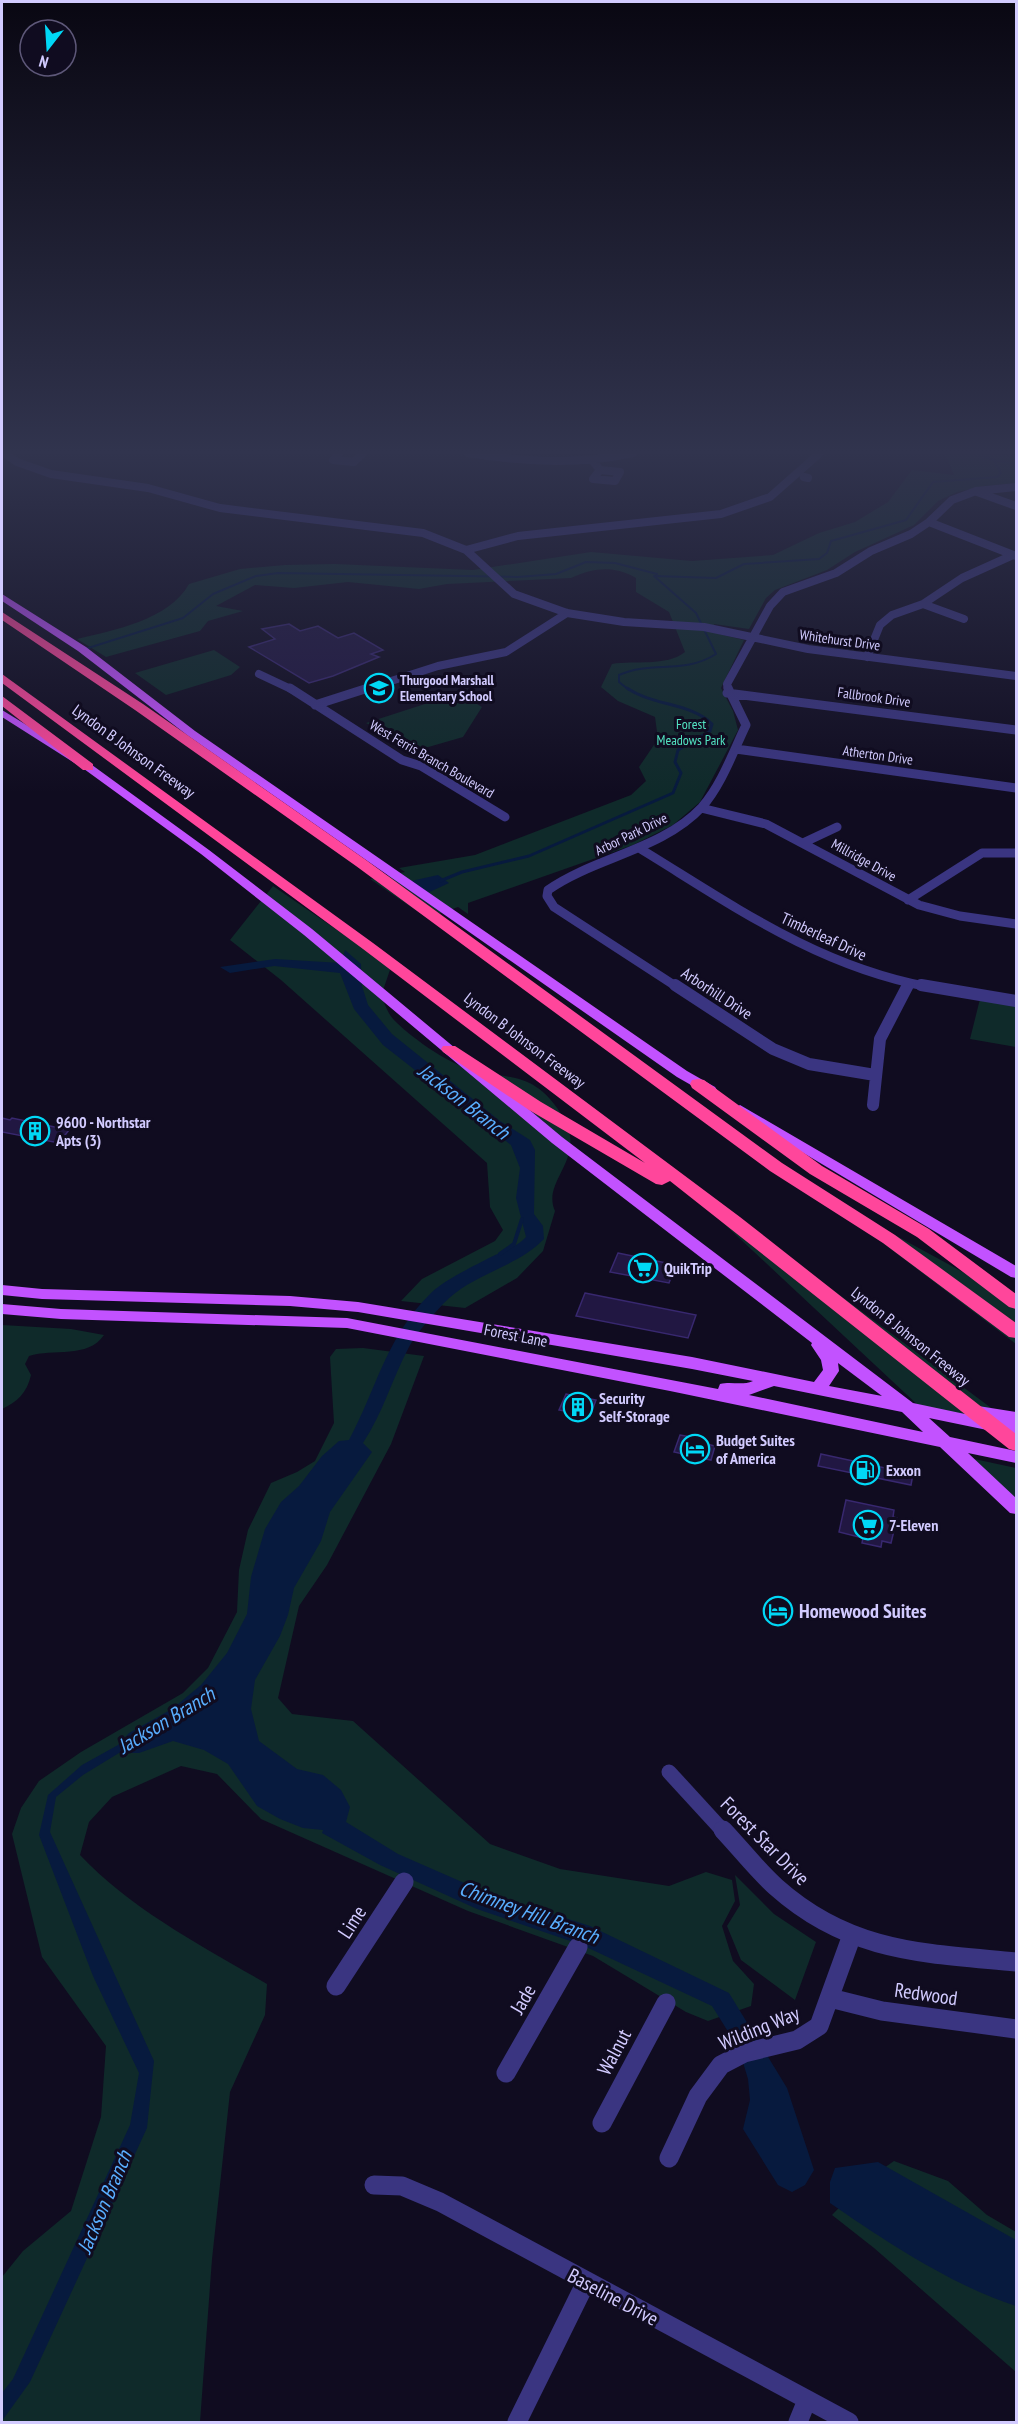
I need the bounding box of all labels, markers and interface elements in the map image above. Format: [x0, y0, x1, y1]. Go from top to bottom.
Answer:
north arrow [18, 18, 78, 78]
text: N [37, 52, 51, 73]
street label: Whitehurst Drive [799, 625, 882, 655]
place label: Thurgood Marshall Elementary School [400, 671, 495, 705]
school or university icon: Thurgood Marshall Elementary School [363, 672, 395, 704]
street label: Fallbrook Drive [836, 683, 912, 711]
street label: Lyndon B Johnson Freeway [69, 700, 199, 802]
park label: Forest Meadows Park [656, 715, 726, 749]
street label: West Ferris Branch Boulevard [366, 716, 498, 802]
street label: Atherton Drive [842, 741, 914, 769]
street label: Arbor Park Drive [592, 809, 670, 859]
street label: Millridge Drive [828, 835, 900, 885]
street label: Timberleaf Drive [778, 907, 870, 965]
street label: Arborhill Drive [678, 963, 756, 1023]
street label: Lyndon B Johnson Freeway [460, 988, 590, 1092]
water label: Jackson Branch [412, 1056, 517, 1146]
place label: 9600 - Northstar Apts (3) [55, 1112, 151, 1150]
building icon: 9600 - Northstar Apts (3) [19, 1115, 51, 1147]
supermarket icon: QuikTrip [627, 1252, 659, 1284]
place label: QuikTrip [664, 1258, 712, 1278]
street label: Lyndon B Johnson Freeway [848, 1282, 974, 1390]
street label: Forest Lane [483, 1319, 549, 1351]
place label: Security Self-Storage [599, 1388, 670, 1426]
building icon: Security Self-Storage [562, 1391, 594, 1423]
place label: Budget Suites of America [716, 1430, 795, 1468]
hotel icon: Budget Suites of America [679, 1433, 711, 1465]
fuel station icon: Exxon [849, 1454, 881, 1486]
place label: Exxon [886, 1460, 921, 1480]
supermarket icon: 7-Eleven [852, 1509, 884, 1541]
place label: 7-Eleven [889, 1515, 938, 1535]
hotel icon: Homewood Suites [762, 1595, 794, 1627]
place label: Homewood Suites [799, 1598, 927, 1624]
water label: Jackson Branch [112, 1679, 221, 1760]
street label: Forest Star Drive [715, 1791, 815, 1891]
water label: Chimney Hill Branch [456, 1874, 604, 1950]
street label: Lime [332, 1901, 372, 1943]
street label: Redwood [893, 1977, 959, 2011]
street label: Jade [504, 1980, 542, 2019]
street label: Wilding Way [715, 2000, 804, 2056]
street label: Walnut [591, 2024, 637, 2079]
water label: Jackson Branch [70, 2145, 138, 2258]
street label: Baseline Drive [563, 2262, 663, 2332]

